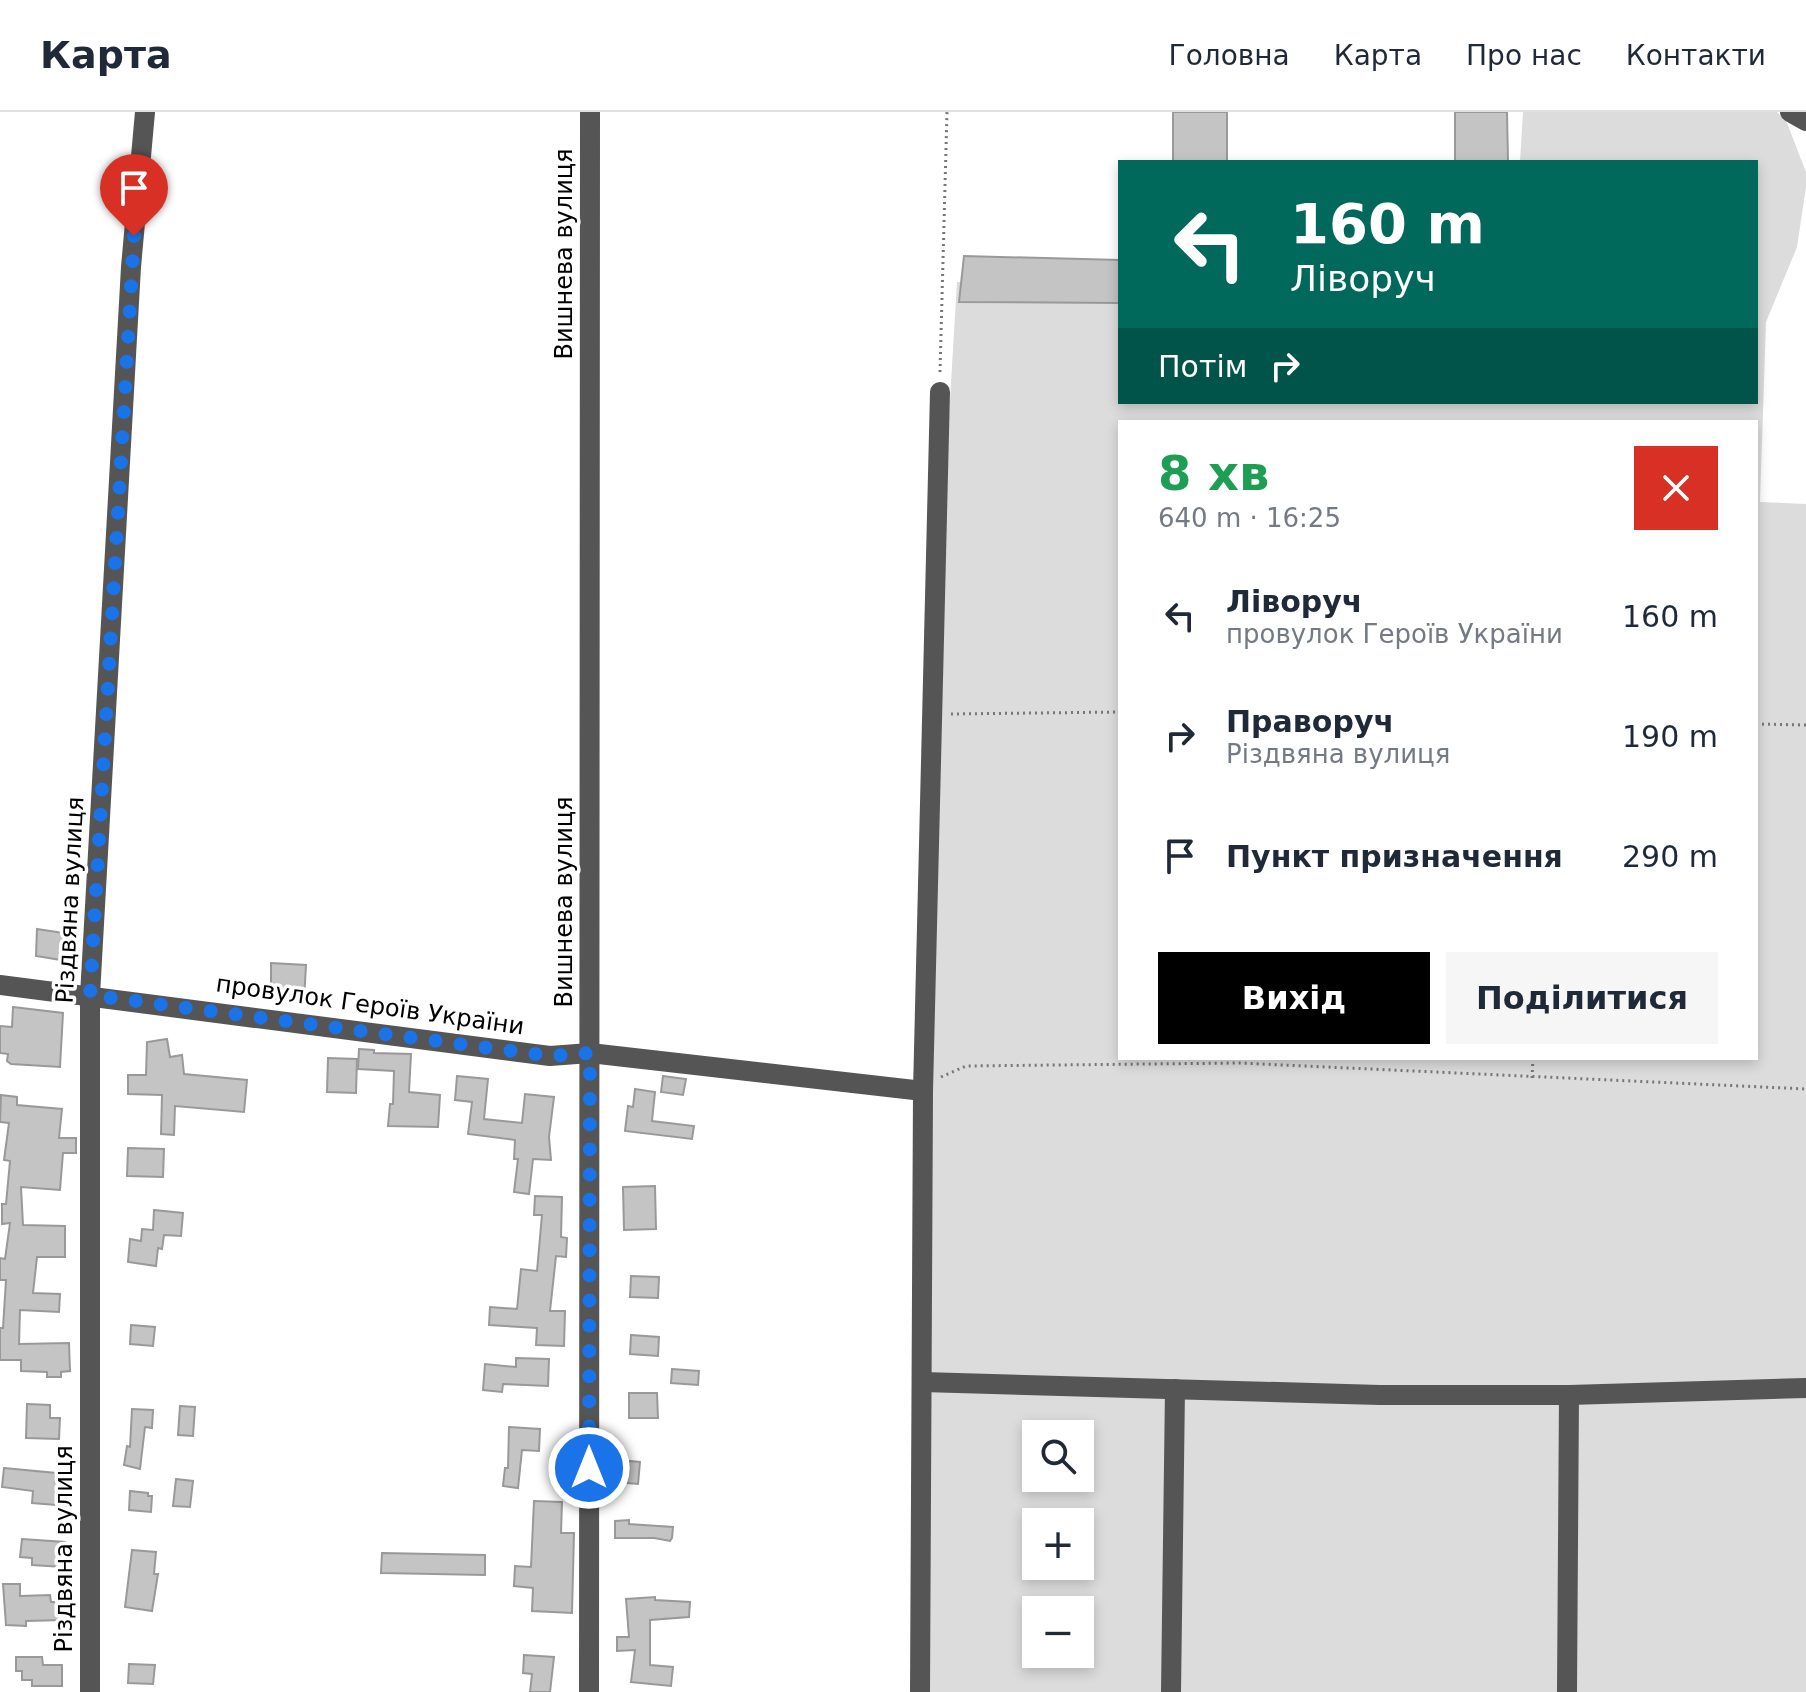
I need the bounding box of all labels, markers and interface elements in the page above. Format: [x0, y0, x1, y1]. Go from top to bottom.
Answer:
text: Карта [40, 33, 172, 77]
text: Головна [1169, 39, 1290, 72]
text: Карта [1334, 39, 1422, 72]
text: Про нас [1466, 39, 1582, 72]
text: Контакти [1626, 39, 1766, 72]
street label: Вишнева вулиця [550, 148, 578, 360]
pin [100, 154, 168, 236]
icon: arrive [112, 166, 156, 210]
text: 160 m [1290, 191, 1485, 256]
icon: left [1158, 192, 1262, 296]
text: Ліворуч [1290, 258, 1436, 299]
icon: right [1263, 344, 1307, 388]
text: Потім [1158, 349, 1247, 384]
text: 8 хв [1158, 445, 1269, 501]
button: close [1634, 446, 1718, 530]
text: 640 m · 16:25 [1158, 503, 1341, 533]
text: Ліворуч [1226, 584, 1362, 619]
icon: left [1158, 594, 1202, 638]
text: 160 m [1622, 599, 1718, 634]
text: провулок Героїв України [1226, 619, 1563, 649]
text: Праворуч [1226, 704, 1394, 739]
icon: right [1158, 714, 1202, 758]
text: 190 m [1622, 719, 1718, 754]
text: Різдвяна вулиця [1226, 739, 1450, 769]
street label: Різдвяна вулиця [51, 796, 89, 1004]
street label: Вишнева вулиця [550, 796, 578, 1008]
icon: arrive [1158, 834, 1202, 878]
text: Пункт призначення [1226, 839, 1563, 874]
text: 290 m [1622, 839, 1718, 874]
button: Вихід [1158, 952, 1430, 1044]
button: Поділитися [1446, 952, 1718, 1044]
street label: провулок Героїв України [214, 970, 526, 1040]
map controls [1022, 1420, 1094, 1668]
button: search [1022, 1420, 1094, 1492]
position arrow [547, 1426, 631, 1510]
street label: Різдвяна вулиця [50, 1445, 78, 1653]
button: + [1022, 1508, 1094, 1580]
button: − [1022, 1596, 1094, 1668]

